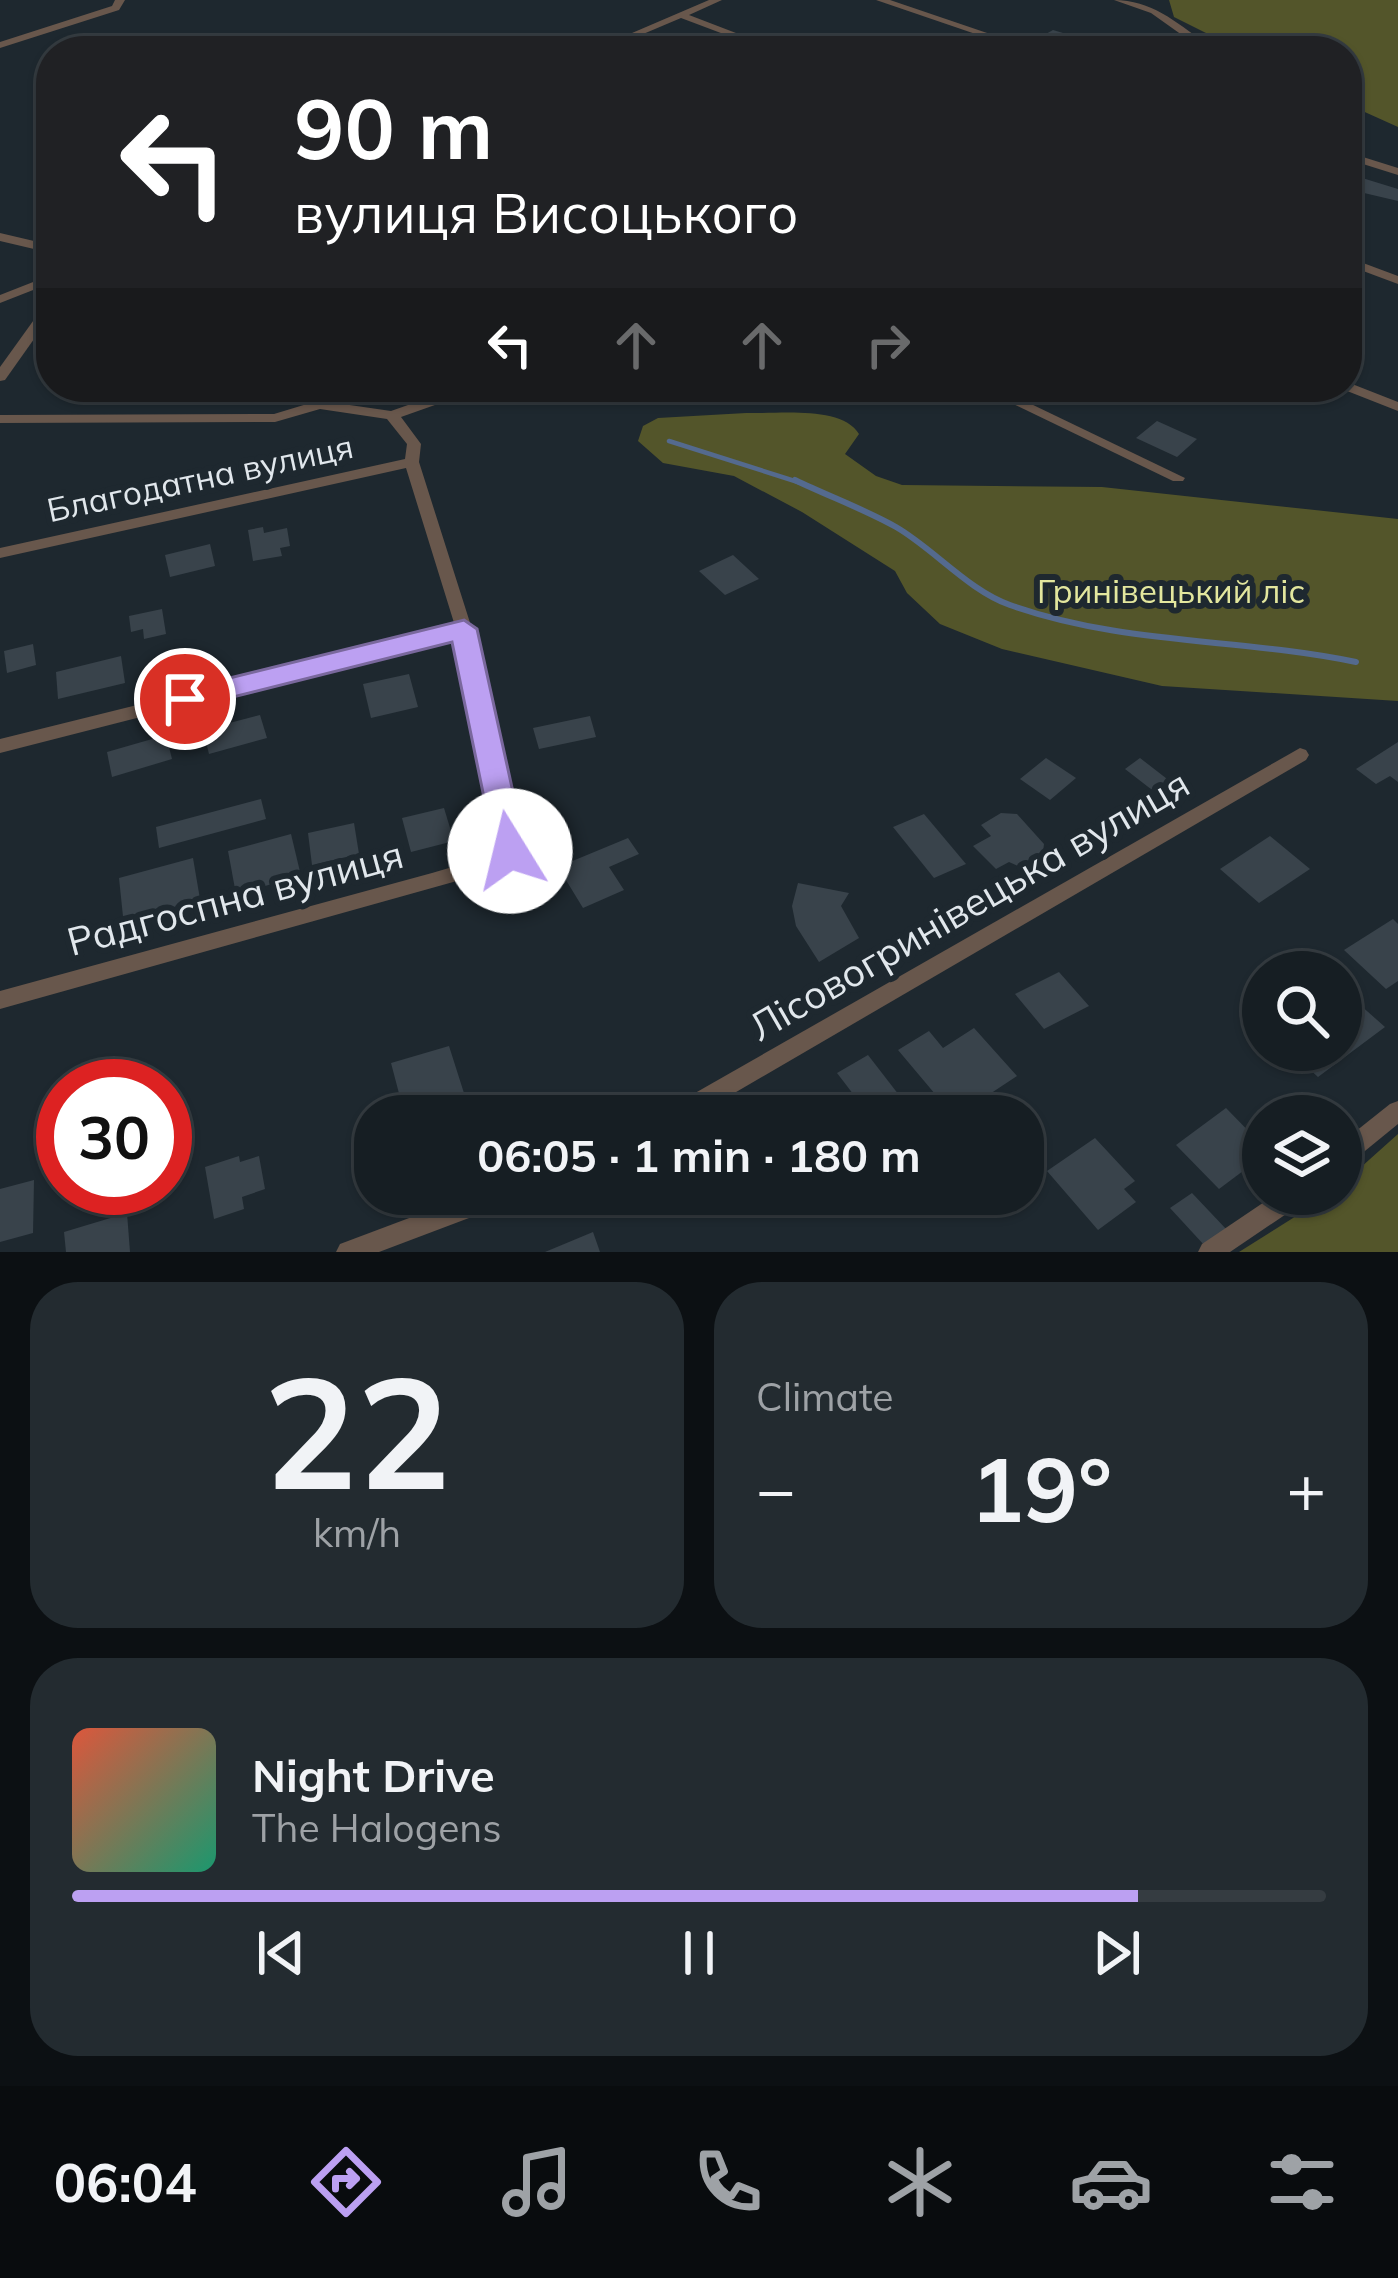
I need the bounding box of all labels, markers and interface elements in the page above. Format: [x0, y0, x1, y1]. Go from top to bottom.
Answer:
text: 90 m [294, 75, 493, 180]
icon: left [96, 84, 252, 240]
text: вулиця Висоцького [294, 179, 798, 247]
icon: left [477, 312, 543, 378]
icon: ahead [603, 312, 669, 378]
icon: ahead [729, 312, 795, 378]
icon: right [855, 312, 921, 378]
street label: Благодатна вулиця [43, 425, 357, 530]
park label: Гринівецький ліс [1037, 570, 1305, 611]
pin [134, 648, 236, 750]
icon: arrive [152, 666, 218, 732]
street label: Лісовогринівецька вулиця [740, 758, 1198, 1051]
position arrow [447, 788, 573, 914]
street label: Радгоспна вулиця [62, 829, 408, 966]
map controls [1242, 951, 1362, 1215]
button: search [1242, 951, 1362, 1071]
speed limit sign: 30 [36, 1059, 192, 1215]
button: layers [1242, 1095, 1362, 1215]
text: 06:05 · 1 min · 180 m [477, 1127, 921, 1183]
text: 22 [263, 1332, 451, 1528]
text: Climate [756, 1372, 894, 1421]
text: 19° [970, 1432, 1112, 1545]
text: − [756, 1447, 796, 1530]
text: + [1286, 1447, 1326, 1530]
text: km/h [313, 1508, 401, 1557]
text: Night Drive [252, 1747, 495, 1803]
text: The Halogens [252, 1803, 502, 1852]
icon: previous [248, 1920, 314, 1986]
icon: pause [666, 1920, 732, 1986]
icon: next [1084, 1920, 1150, 1986]
icon: directions [304, 2140, 388, 2224]
icon: music [495, 2140, 579, 2224]
icon: phone [686, 2140, 770, 2224]
icon: climate [878, 2140, 962, 2224]
icon: car [1069, 2140, 1153, 2224]
icon: filters [1260, 2140, 1344, 2224]
text: 06:04 [54, 2148, 197, 2216]

